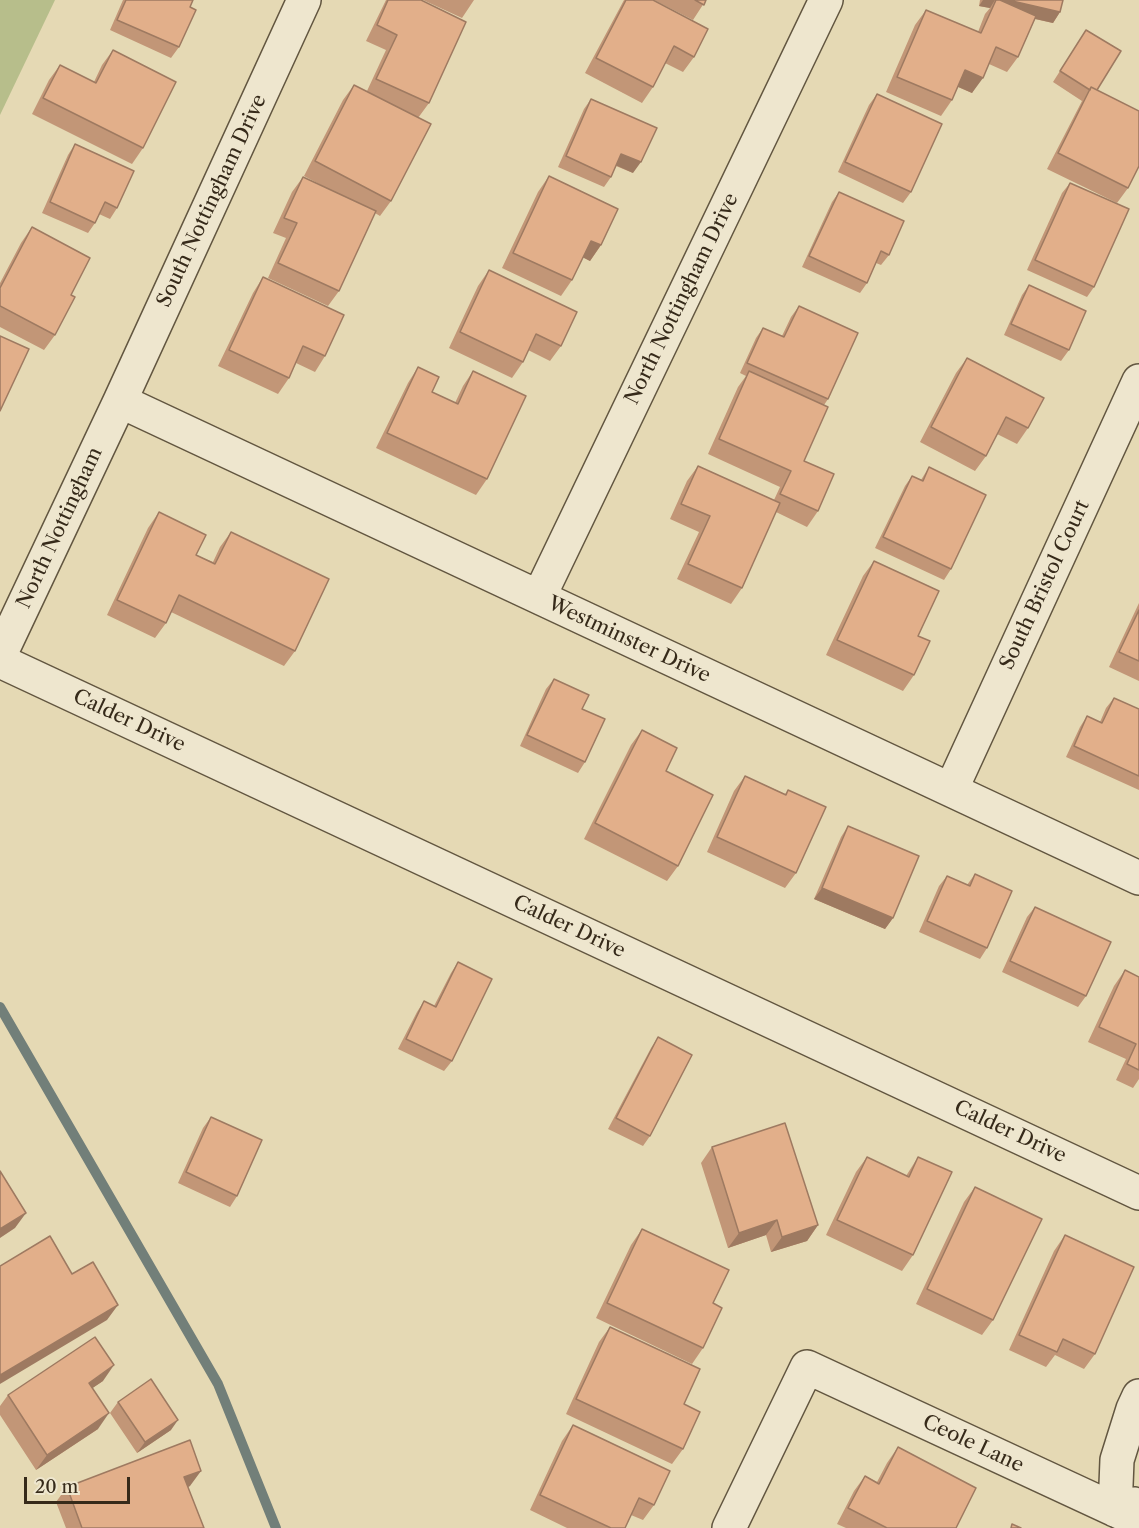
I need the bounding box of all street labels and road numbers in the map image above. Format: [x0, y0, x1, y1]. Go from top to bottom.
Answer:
street label: South Nottingham Drive [152, 91, 272, 311]
street label: North Nottingham Drive [620, 189, 744, 409]
street label: North Nottingham [12, 444, 108, 612]
street label: South Bristol Court [995, 496, 1095, 674]
street label: Westminster Drive [544, 592, 714, 688]
street label: Calder Drive [69, 685, 189, 757]
street label: Calder Drive [509, 891, 629, 963]
street label: Calder Drive [950, 1096, 1070, 1168]
street label: Ceole Lane [919, 1410, 1027, 1478]

